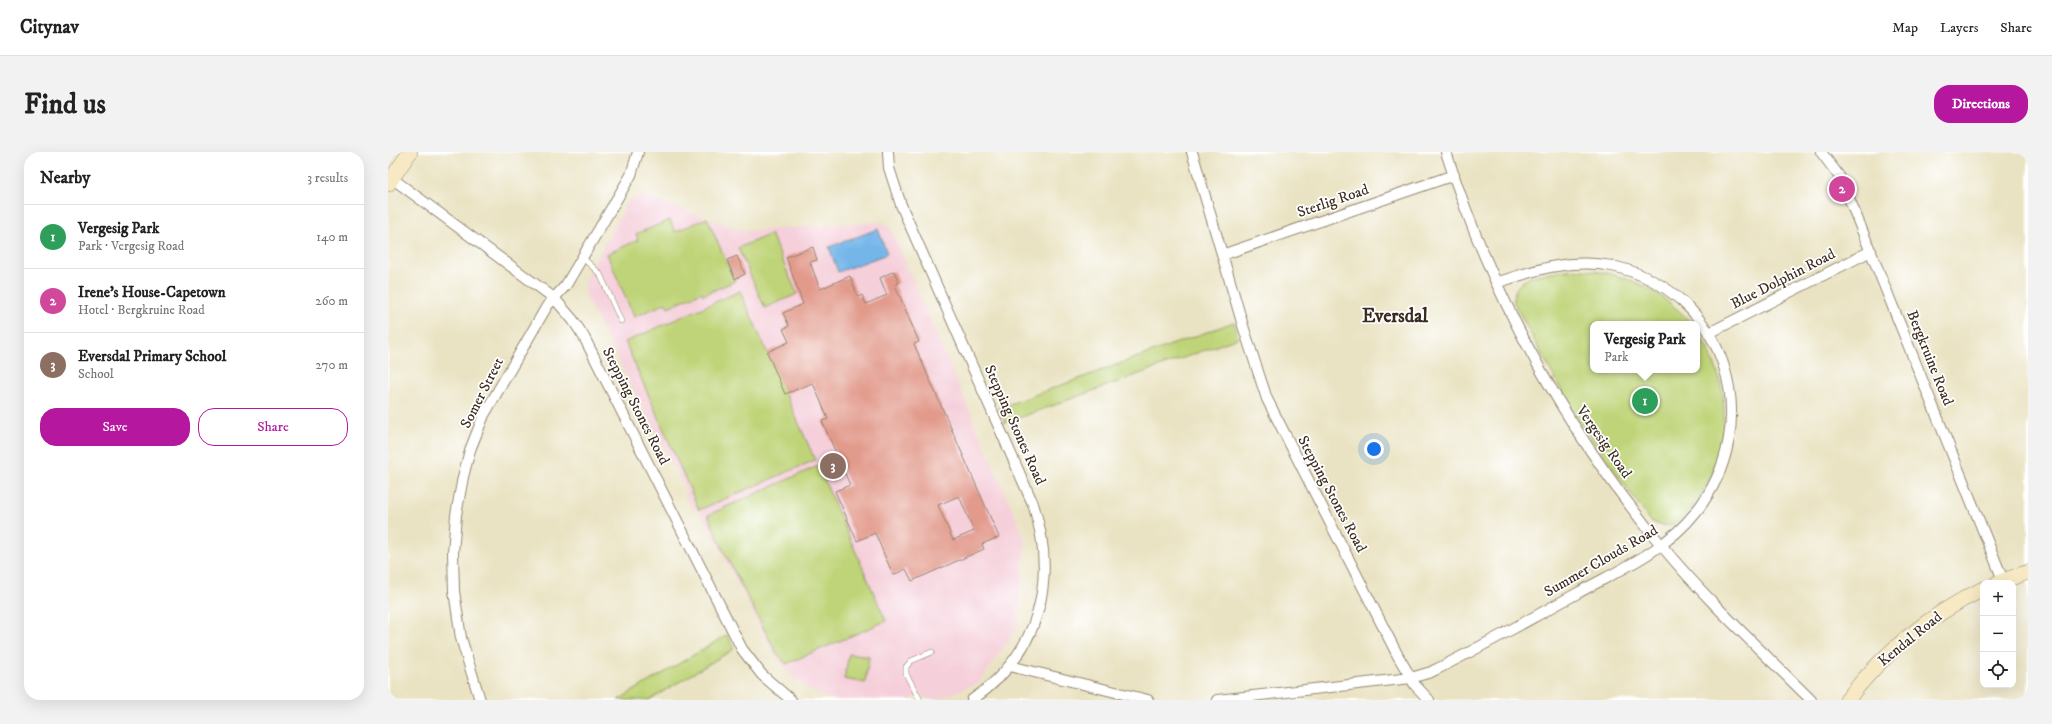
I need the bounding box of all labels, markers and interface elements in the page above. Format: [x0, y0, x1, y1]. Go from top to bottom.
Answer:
text: Citynav [20, 16, 79, 39]
text: Map [1892, 19, 1918, 37]
text: Layers [1940, 19, 1978, 37]
text: Share [2000, 19, 2032, 37]
button: Directions [1934, 85, 2028, 123]
text: Find us [24, 87, 106, 122]
text: Nearby [40, 167, 90, 189]
text: 3 results [307, 170, 348, 186]
pin: 2 [1829, 174, 1855, 204]
street label: Sterlig Road [1295, 180, 1372, 222]
text: Vergesig Park [78, 219, 159, 238]
text: 1 [51, 229, 55, 245]
text: 140 m [316, 229, 348, 245]
text: Park · Vergesig Road [78, 238, 184, 254]
street label: Blue Dolphin Road [1728, 244, 1839, 314]
text: Irene's House-Capetown [78, 283, 226, 302]
text: 2 [50, 293, 56, 309]
text: 260 m [315, 293, 348, 309]
text: Hotel · Bergkruine Road [78, 302, 205, 318]
district label: Eversdal [1362, 305, 1428, 328]
street label: Bergkruine Road [1902, 308, 1958, 409]
popup [1590, 321, 1700, 373]
text: Vergesig Park [1604, 330, 1686, 349]
street label: Stepping Stones Road [598, 344, 674, 468]
text: Eversdal Primary School [78, 347, 226, 366]
text: Park [1604, 349, 1629, 365]
street label: Somer Street [456, 354, 508, 432]
text: 3 [51, 357, 55, 373]
text: 270 m [316, 357, 348, 373]
street label: Stepping Stones Road [980, 362, 1050, 488]
text: School [78, 366, 114, 382]
pin: 1 [1632, 386, 1658, 416]
street label: Vergesig Road [1571, 401, 1636, 482]
button: Save [40, 408, 190, 446]
button: Share [198, 408, 348, 446]
street label: Stepping Stones Road [1293, 432, 1371, 556]
your location [1364, 439, 1384, 459]
pin: 3 [820, 451, 846, 481]
street label: Summer Clouds Road [1541, 520, 1662, 601]
map controls [1980, 580, 2016, 688]
button: + [1980, 580, 2016, 616]
street label: Kendal Road [1874, 607, 1946, 671]
button: − [1980, 616, 2016, 652]
button: locate [1980, 652, 2016, 688]

